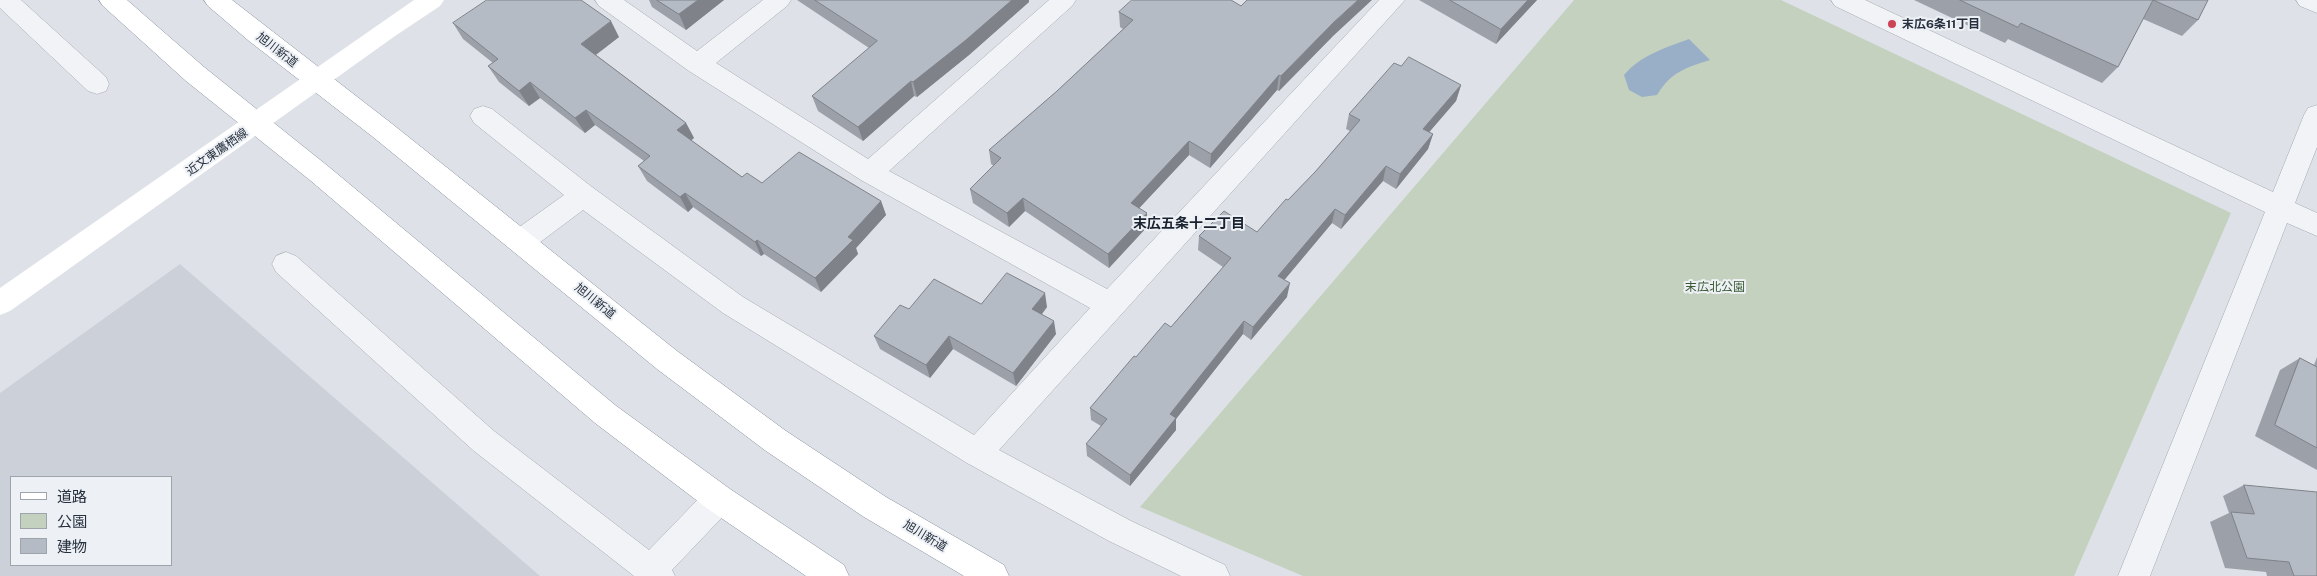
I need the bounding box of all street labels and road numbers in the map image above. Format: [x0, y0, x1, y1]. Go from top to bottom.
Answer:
street label: 旭川新道 [254, 30, 300, 70]
street label: 近文東鷹栖線 [183, 125, 251, 179]
street label: 旭川新道 [572, 280, 618, 322]
street label: 旭川新道 [901, 517, 949, 555]

